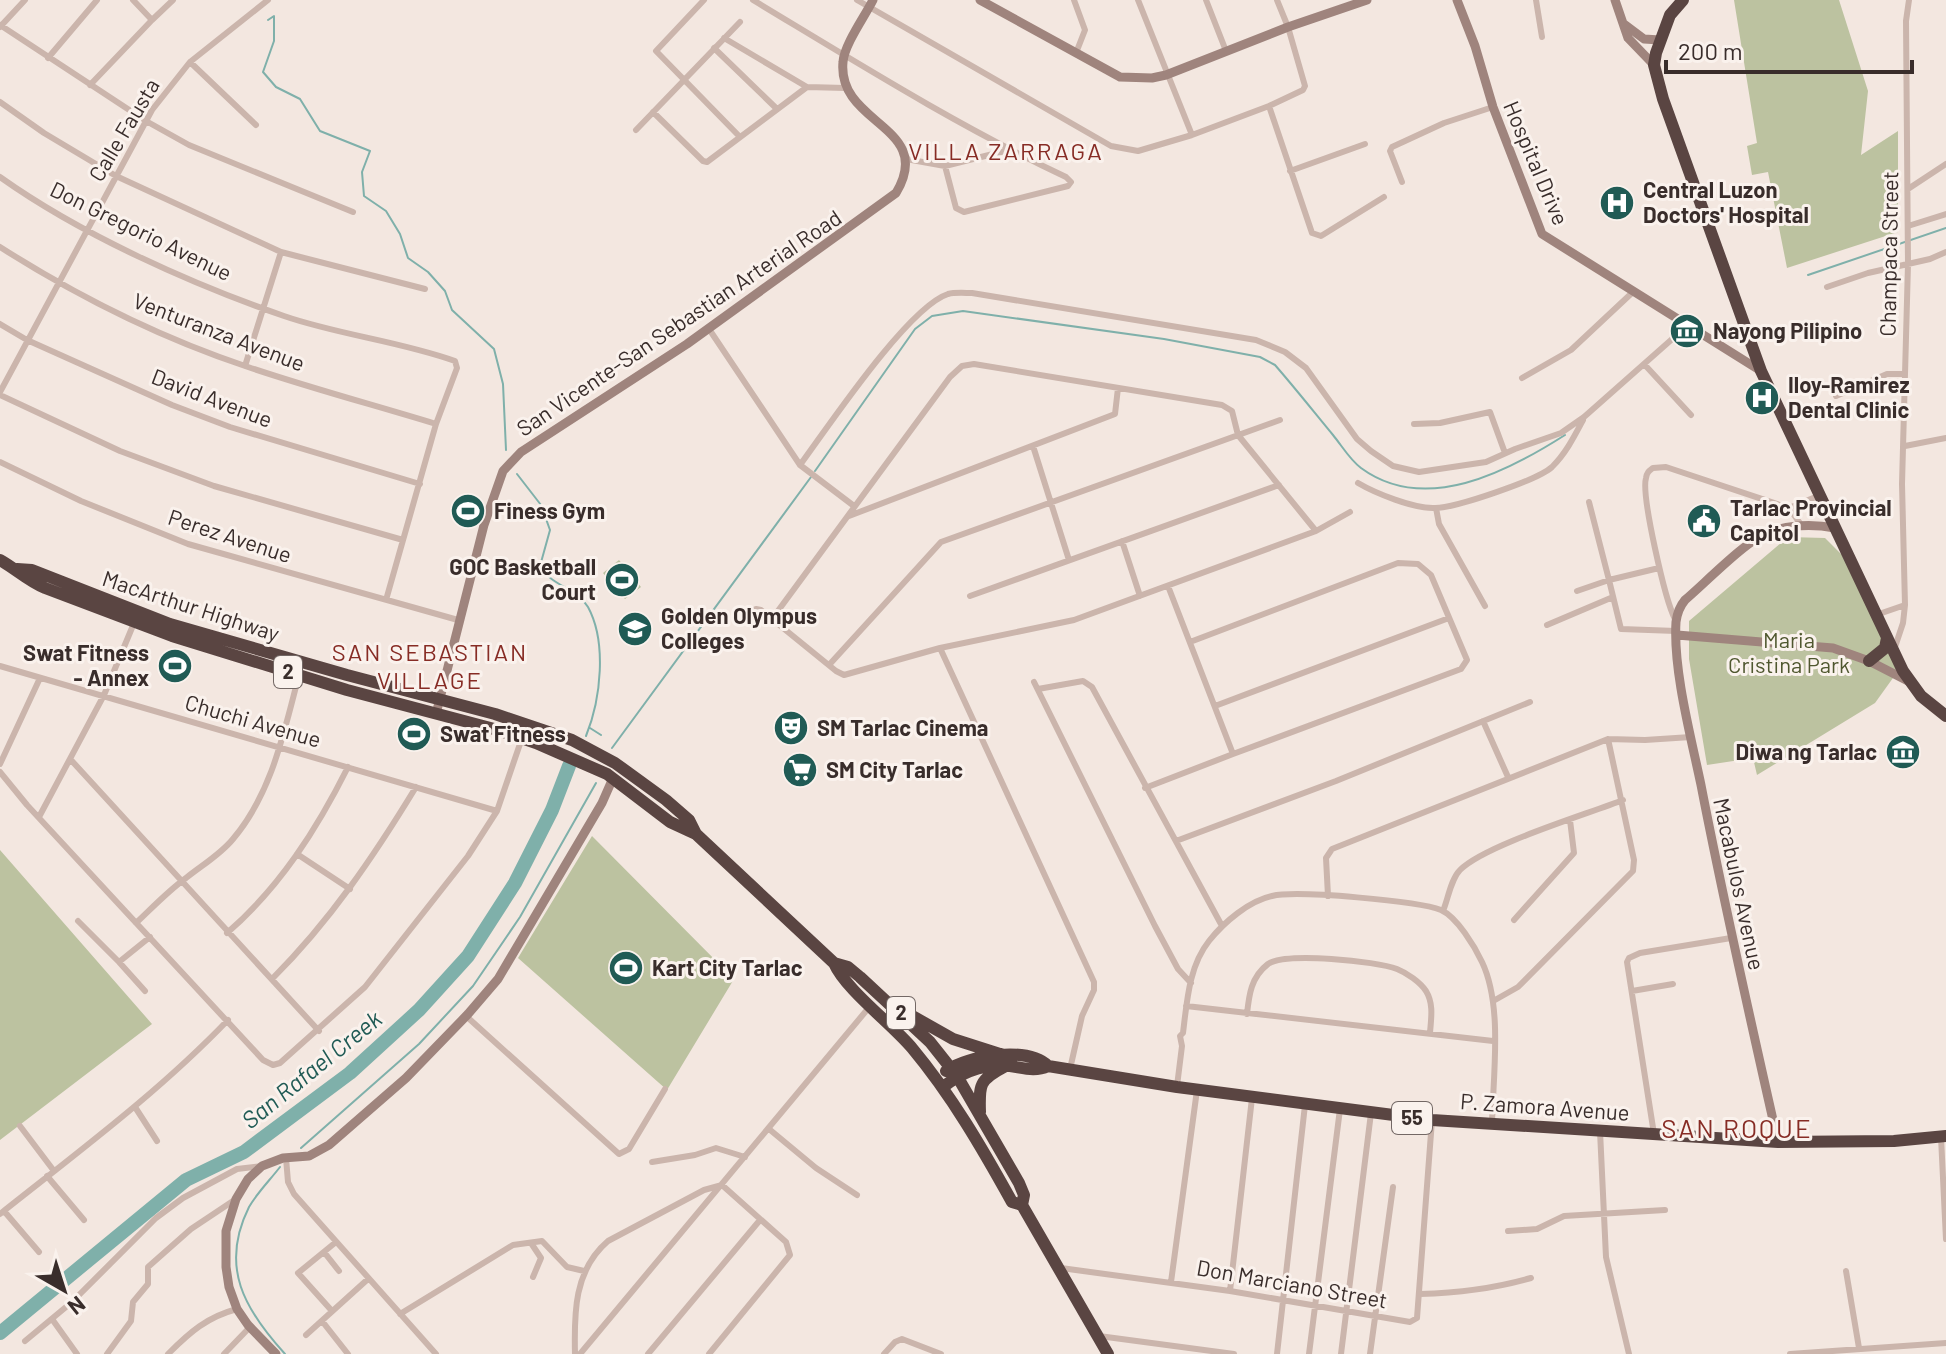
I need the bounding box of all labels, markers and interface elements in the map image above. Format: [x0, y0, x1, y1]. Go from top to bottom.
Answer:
scale bar [1666, 24, 1912, 74]
text: 200 m [1678, 36, 1743, 65]
street label: Calle Fausta [82, 73, 164, 186]
street label: Hospital Drive [1499, 97, 1575, 229]
district label: VILLA ZARRAGA [908, 136, 1104, 165]
street label: Champaca Street [1874, 171, 1902, 337]
street label: Don Gregorio Avenue [46, 175, 236, 285]
place label: Central Luzon Doctors' Hospital [1643, 176, 1809, 227]
hospital icon: Central Luzon Doctors' Hospital [1598, 184, 1636, 222]
street label: San Vicente-San Sebastian Arterial Road [511, 204, 846, 441]
street label: Venturanza Avenue [130, 286, 309, 376]
museum icon: Nayong Pilipino [1668, 312, 1706, 350]
place label: Nayong Pilipino [1713, 317, 1862, 343]
street label: David Avenue [148, 362, 276, 432]
place label: Iloy-Ramirez Dental Clinic [1788, 371, 1910, 422]
hospital icon: Iloy-Ramirez Dental Clinic [1743, 379, 1781, 417]
sports icon: Finess Gym [449, 492, 487, 530]
place label: Tarlac Provincial Capitol [1730, 494, 1892, 545]
place label: Finess Gym [494, 497, 605, 523]
public building icon: Tarlac Provincial Capitol [1685, 502, 1723, 540]
street label: Perez Avenue [165, 503, 295, 567]
place label: GOC Basketball Court [449, 553, 596, 604]
sports icon: GOC Basketball Court [603, 561, 641, 599]
street label: MacArthur Highway [100, 564, 283, 646]
place label: Golden Olympus Colleges [661, 602, 817, 653]
school or university icon: Golden Olympus Colleges [616, 610, 654, 648]
park label: Maria Cristina Park [1728, 626, 1850, 677]
district label: SAN SEBASTIAN VILLAGE [332, 637, 528, 694]
place label: Swat Fitness - Annex [23, 639, 149, 690]
sports icon: Swat Fitness - Annex [156, 647, 194, 685]
road number: 2 [274, 656, 302, 688]
street label: Chuchi Avenue [182, 688, 324, 752]
theatre icon: SM Tarlac Cinema [772, 709, 810, 747]
place label: SM Tarlac Cinema [817, 714, 989, 740]
sports icon: Swat Fitness [395, 715, 433, 753]
place label: Swat Fitness [440, 720, 566, 746]
museum icon: Diwa ng Tarlac [1884, 733, 1922, 771]
place label: Diwa ng Tarlac [1736, 738, 1877, 764]
supermarket icon: SM City Tarlac [781, 751, 819, 789]
place label: SM City Tarlac [826, 756, 963, 782]
street label: Macabulos Avenue [1709, 795, 1771, 972]
sports icon: Kart City Tarlac [607, 949, 645, 987]
place label: Kart City Tarlac [652, 954, 803, 980]
road number: 2 [887, 997, 915, 1029]
water label: San Rafael Creek [235, 1003, 387, 1134]
street label: P. Zamora Avenue [1460, 1087, 1631, 1125]
road number: 55 [1392, 1102, 1432, 1134]
district label: SAN ROQUE [1661, 1112, 1813, 1143]
north arrow [24, 1250, 104, 1330]
street label: Don Marciano Street [1195, 1253, 1390, 1313]
text: N [63, 1292, 91, 1321]

